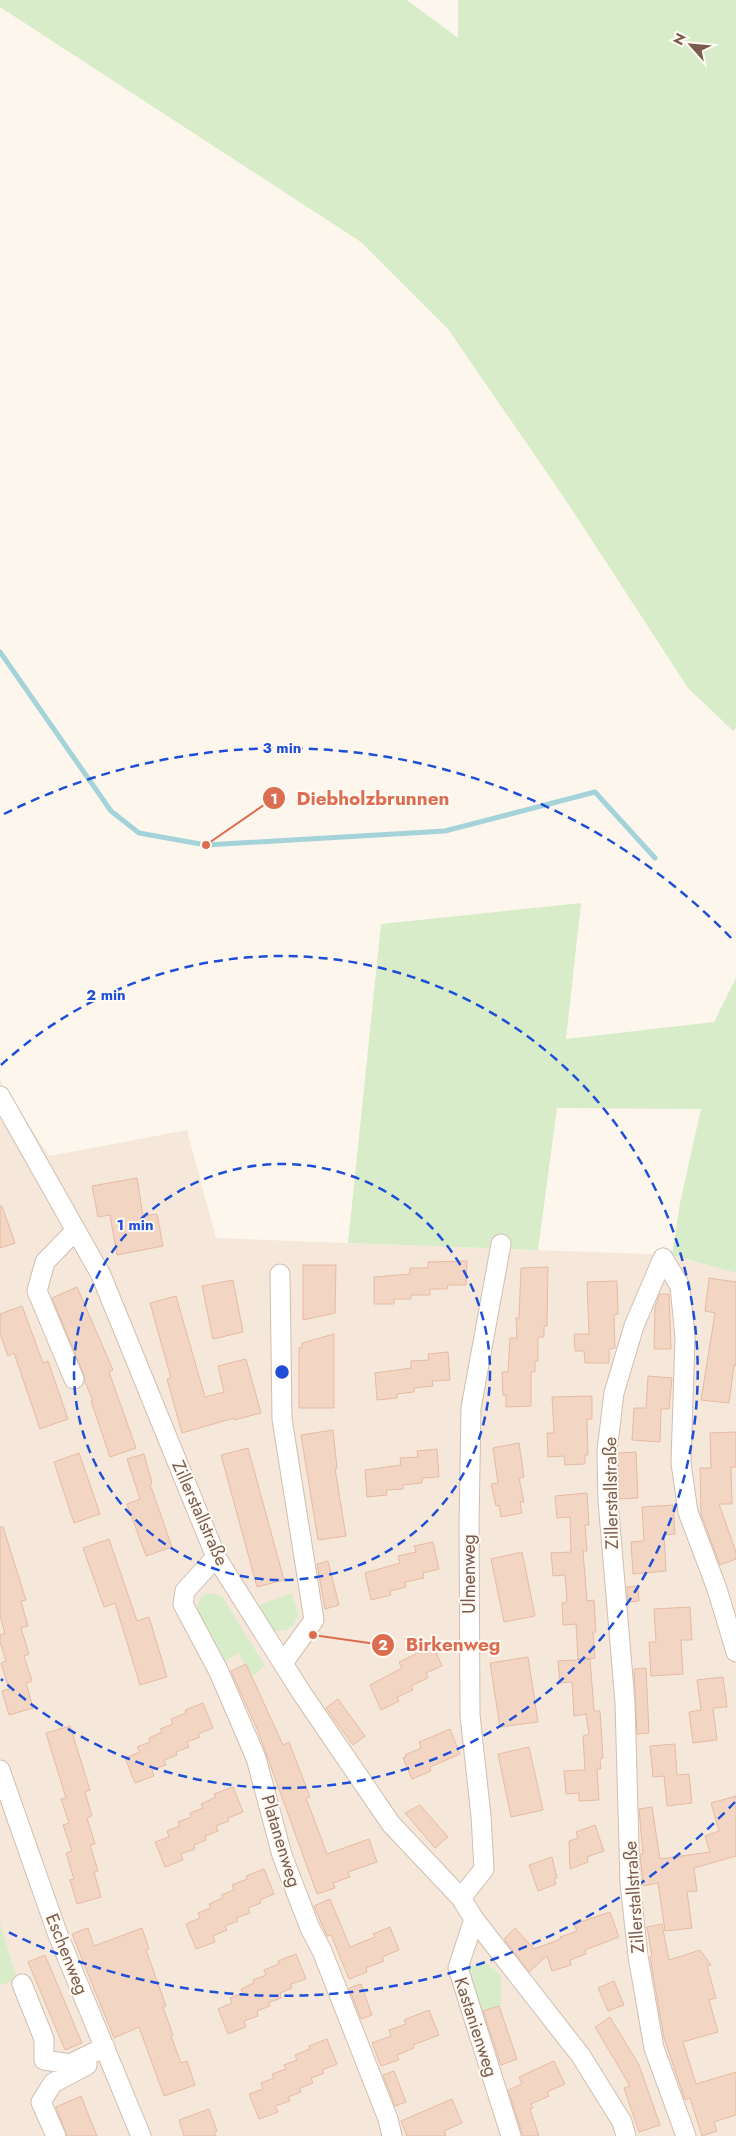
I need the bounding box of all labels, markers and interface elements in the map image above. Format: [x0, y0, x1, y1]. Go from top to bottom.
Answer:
north arrow [666, 20, 716, 70]
text: N [668, 30, 691, 49]
text: 3 min [263, 737, 301, 759]
callout: Diebholzbrunnen [262, 781, 460, 815]
text: Diebholzbrunnen [297, 785, 449, 812]
text: 1 [270, 788, 278, 810]
text: 2 min [86, 984, 126, 1006]
text: 1 min [116, 1214, 154, 1236]
centre of rings [273, 1363, 291, 1381]
street label: Zillerstallstraße [597, 1436, 625, 1550]
street label: Zillerstallstraße [165, 1456, 235, 1570]
street label: Ulmenweg [456, 1534, 482, 1614]
callout: Birkenweg [371, 1628, 510, 1662]
text: Birkenweg [406, 1631, 500, 1658]
text: 2 [378, 1634, 388, 1656]
street label: Platanenweg [255, 1792, 307, 1890]
street label: Zillerstallstraße [617, 1840, 651, 1954]
street label: Eschenweg [39, 1910, 95, 1998]
street label: Kastanienweg [448, 1974, 504, 2080]

